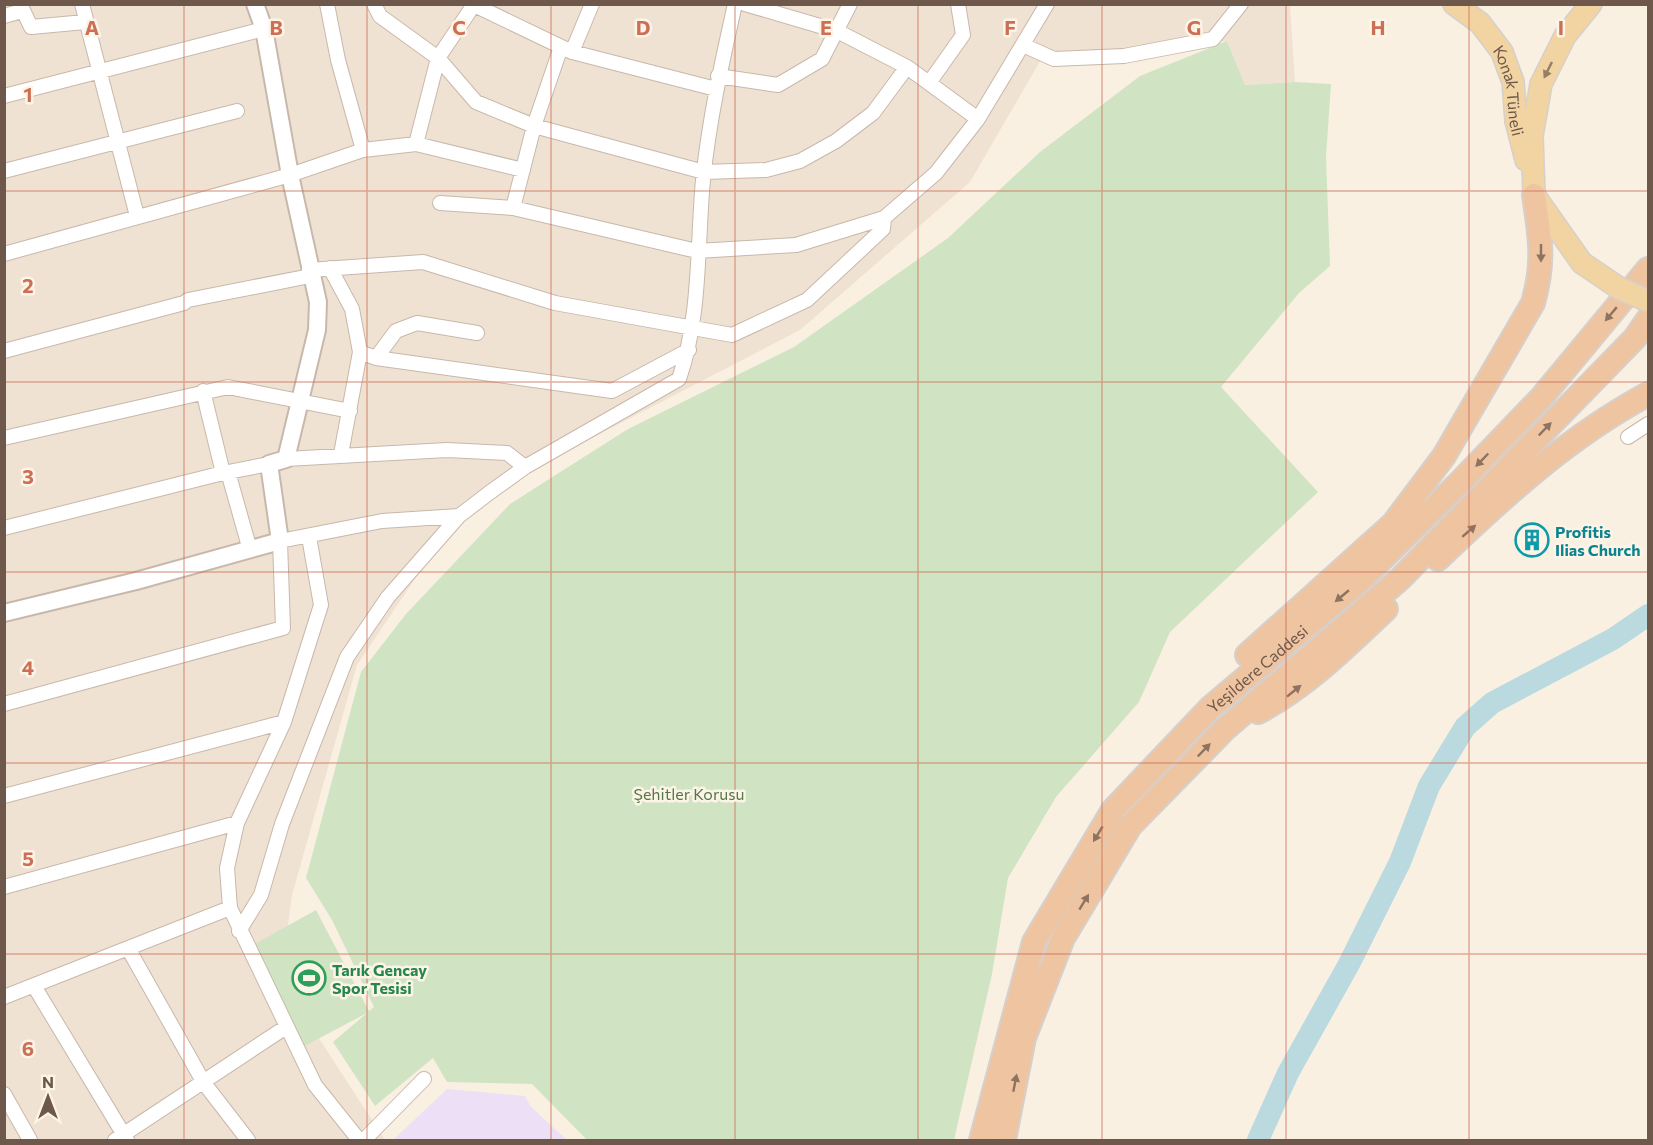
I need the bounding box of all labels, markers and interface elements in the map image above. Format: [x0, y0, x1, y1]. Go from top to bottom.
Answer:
text: A [85, 15, 99, 39]
text: B [269, 15, 283, 39]
text: C [452, 15, 466, 39]
text: D [636, 15, 650, 39]
text: E [820, 15, 832, 39]
text: F [1004, 15, 1016, 39]
text: G [1187, 15, 1201, 39]
text: H [1371, 15, 1386, 39]
text: I [1558, 15, 1564, 39]
street label: Konak Tüneli [1490, 41, 1529, 138]
one-way arrow [1543, 61, 1553, 79]
text: 1 [23, 82, 33, 106]
one-way arrow [1536, 244, 1546, 263]
text: 2 [22, 273, 34, 297]
one-way arrow [1605, 306, 1618, 321]
one-way arrow [1537, 423, 1551, 437]
one-way arrow [1475, 453, 1489, 467]
text: 3 [22, 464, 34, 488]
building icon: Profitis Ilias Church [1514, 522, 1550, 558]
place label: Profitis Ilias Church [1555, 522, 1641, 559]
one-way arrow [1461, 525, 1476, 538]
one-way arrow [1334, 589, 1350, 602]
street label: Yeşildere Caddesi [1203, 620, 1311, 716]
text: 4 [22, 655, 34, 679]
one-way arrow [1286, 684, 1302, 697]
one-way arrow [1197, 743, 1211, 757]
park label: Şehitler Korusu [634, 784, 744, 803]
one-way arrow [1093, 826, 1104, 842]
text: 5 [22, 846, 34, 870]
one-way arrow [1079, 894, 1090, 910]
sports icon: Tarık Gencay Spor Tesisi [291, 960, 327, 996]
place label: Tarık Gencay Spor Tesisi [332, 960, 427, 997]
text: 6 [22, 1036, 34, 1060]
north arrow [18, 1067, 78, 1127]
text: N [42, 1072, 54, 1091]
one-way arrow [1011, 1073, 1020, 1092]

